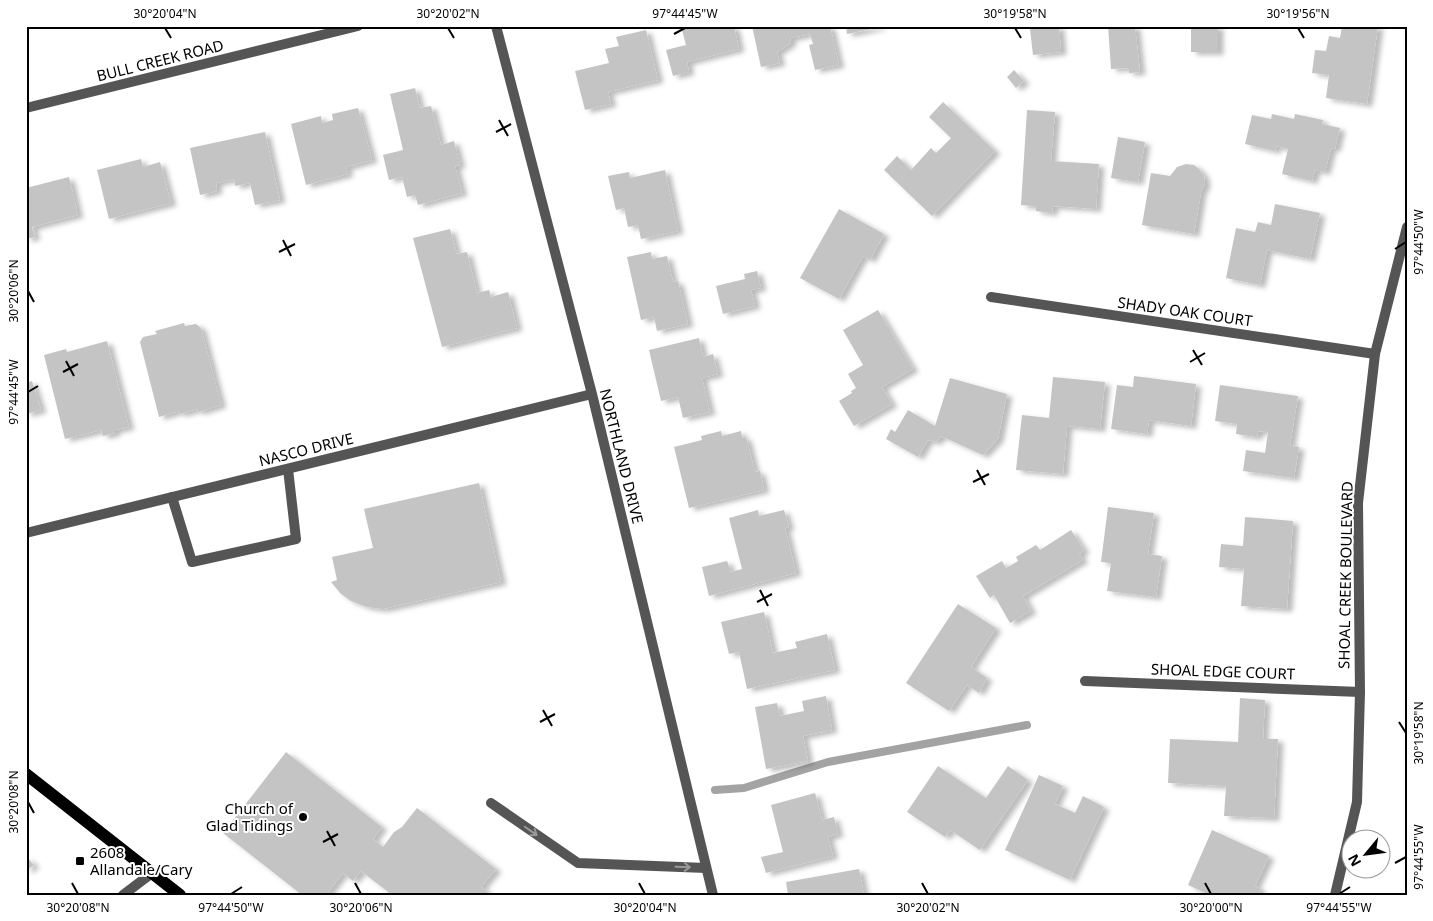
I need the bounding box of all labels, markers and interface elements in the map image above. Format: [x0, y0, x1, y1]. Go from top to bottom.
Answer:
text: 30°20'04"N [133, 5, 197, 22]
text: 30°20'02"N [416, 5, 480, 22]
text: 97°44'45"W [652, 5, 718, 22]
text: 30°19'58"N [983, 5, 1047, 22]
text: 30°19'56"N [1266, 5, 1330, 22]
street label: BULL CREEK ROAD [94, 35, 226, 85]
text: 97°44'50"W [1410, 209, 1427, 275]
text: 30°20'06"N [5, 259, 22, 323]
street label: SHADY OAK COURT [1116, 292, 1254, 330]
text: 97°44'45"W [5, 359, 22, 425]
street label: NORTHLAND DRIVE [596, 386, 648, 526]
street label: NASCO DRIVE [257, 428, 355, 470]
street label: SHOAL CREEK BOULEVARD [1333, 481, 1357, 669]
street label: SHOAL EDGE COURT [1151, 658, 1296, 684]
text: 30°19'58"N [1410, 701, 1427, 765]
text: 30°20'08"N [5, 770, 22, 834]
place label: Church of Glad Tidings [206, 798, 294, 835]
marker: Church of Glad Tidings [297, 811, 309, 823]
text: 97°44'55"W [1410, 824, 1427, 890]
one-way arrow [524, 826, 538, 836]
north arrow [1340, 828, 1390, 878]
place label: 2608 Allandale/Cary [90, 842, 193, 879]
text: N [1343, 851, 1365, 870]
marker: 2608 Allandale/Cary [74, 855, 86, 867]
one-way arrow [675, 863, 691, 872]
text: 30°20'08"N [46, 899, 110, 916]
text: 97°44'50"W [198, 899, 264, 916]
text: 30°20'06"N [329, 899, 393, 916]
text: 30°20'04"N [613, 899, 677, 916]
text: 30°20'02"N [896, 899, 960, 916]
text: 30°20'00"N [1179, 899, 1243, 916]
text: 97°44'55"W [1306, 899, 1372, 916]

